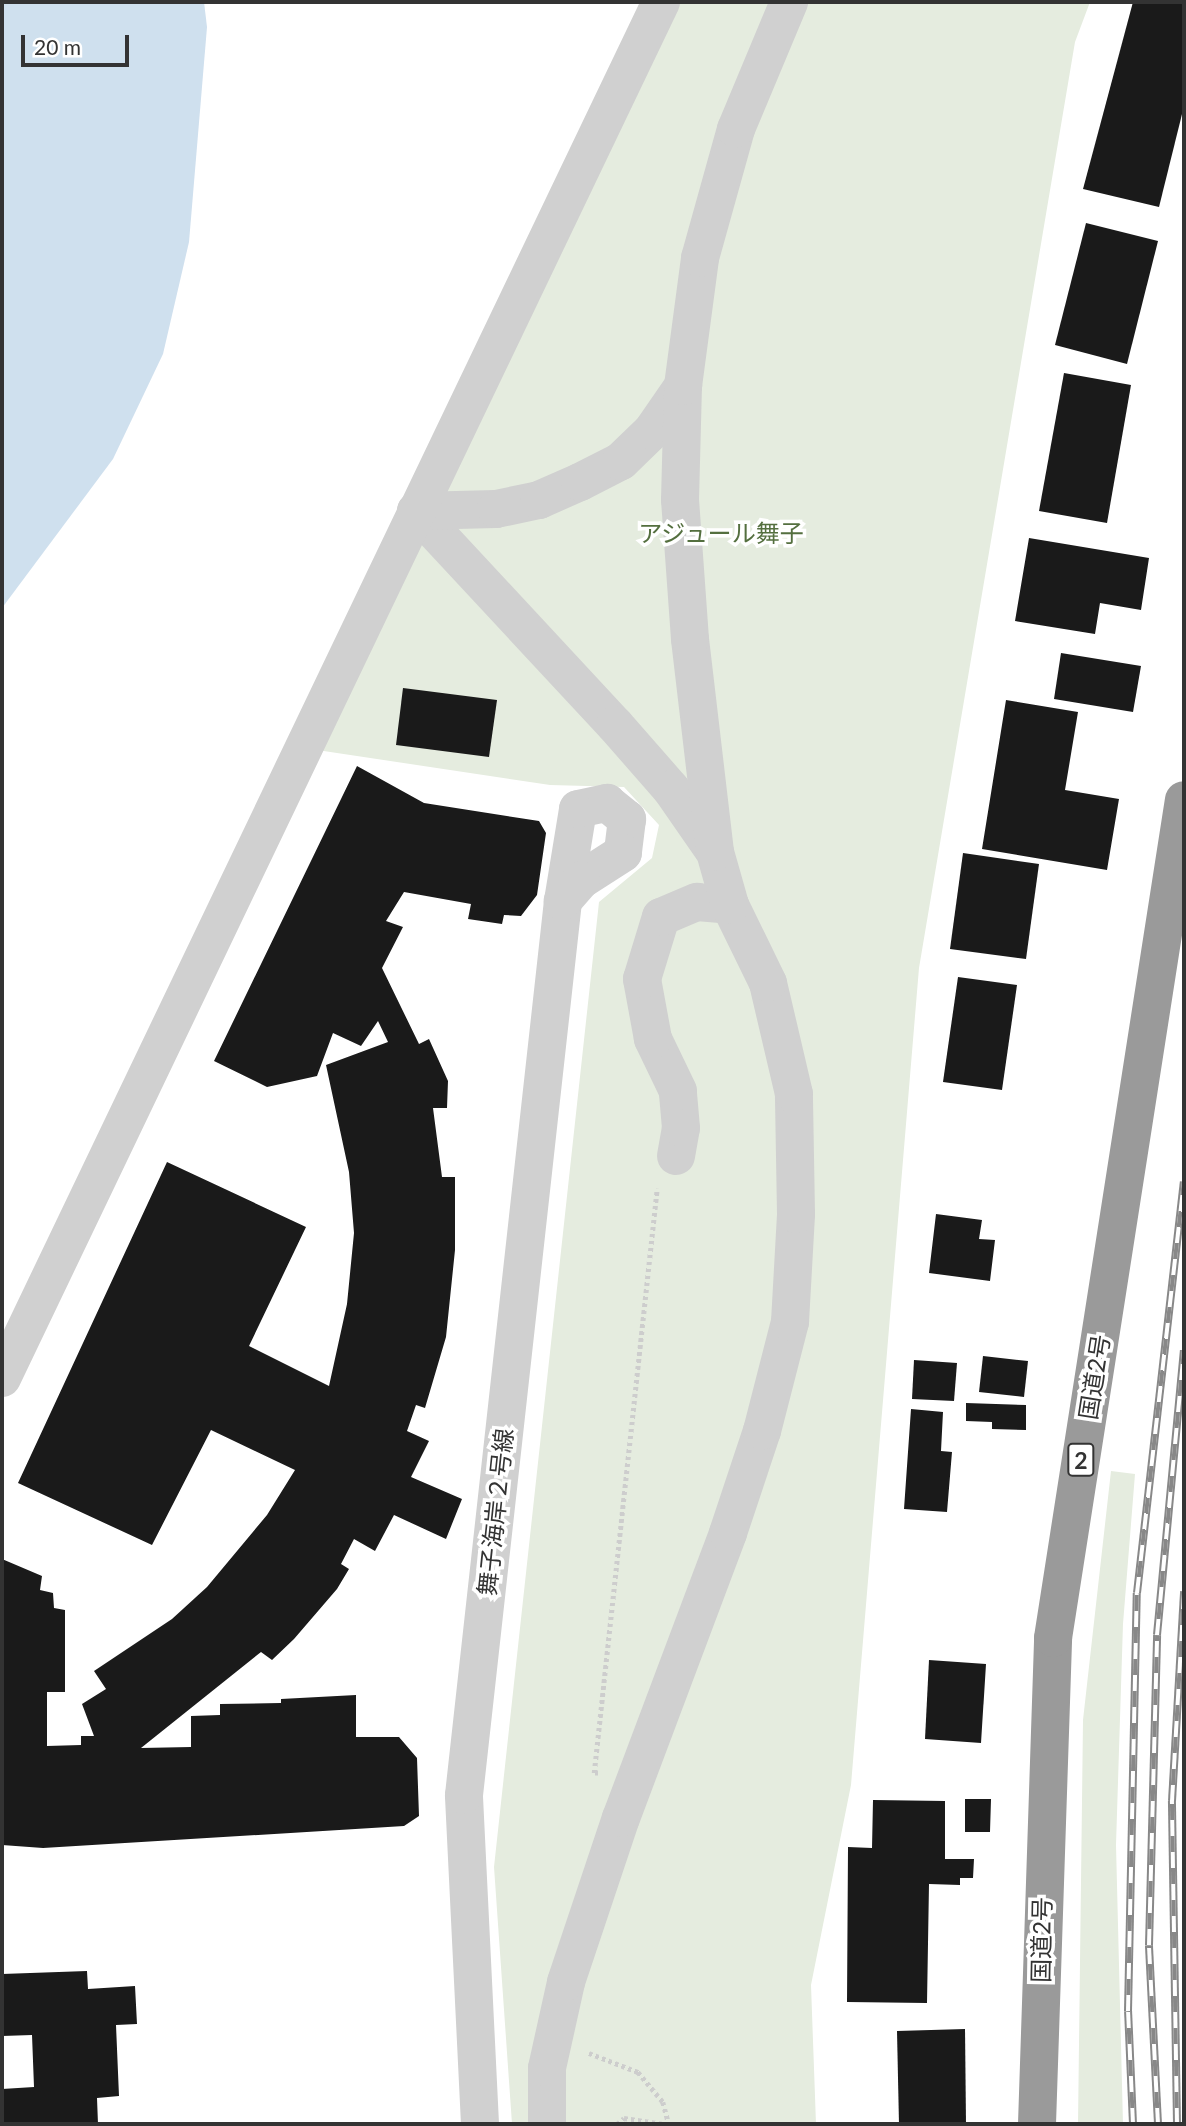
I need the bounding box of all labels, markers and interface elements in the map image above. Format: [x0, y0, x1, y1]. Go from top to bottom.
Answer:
scale bar [24, 21, 133, 65]
text: 20 m [34, 34, 81, 59]
park label: アジュール舞子 [637, 519, 805, 547]
street label: 国道2号 [1073, 1332, 1115, 1422]
street label: 舞子海岸２号線 [472, 1427, 518, 1597]
road number: 2 [1067, 1441, 1095, 1480]
street label: 国道2号 [1026, 1897, 1056, 1983]

